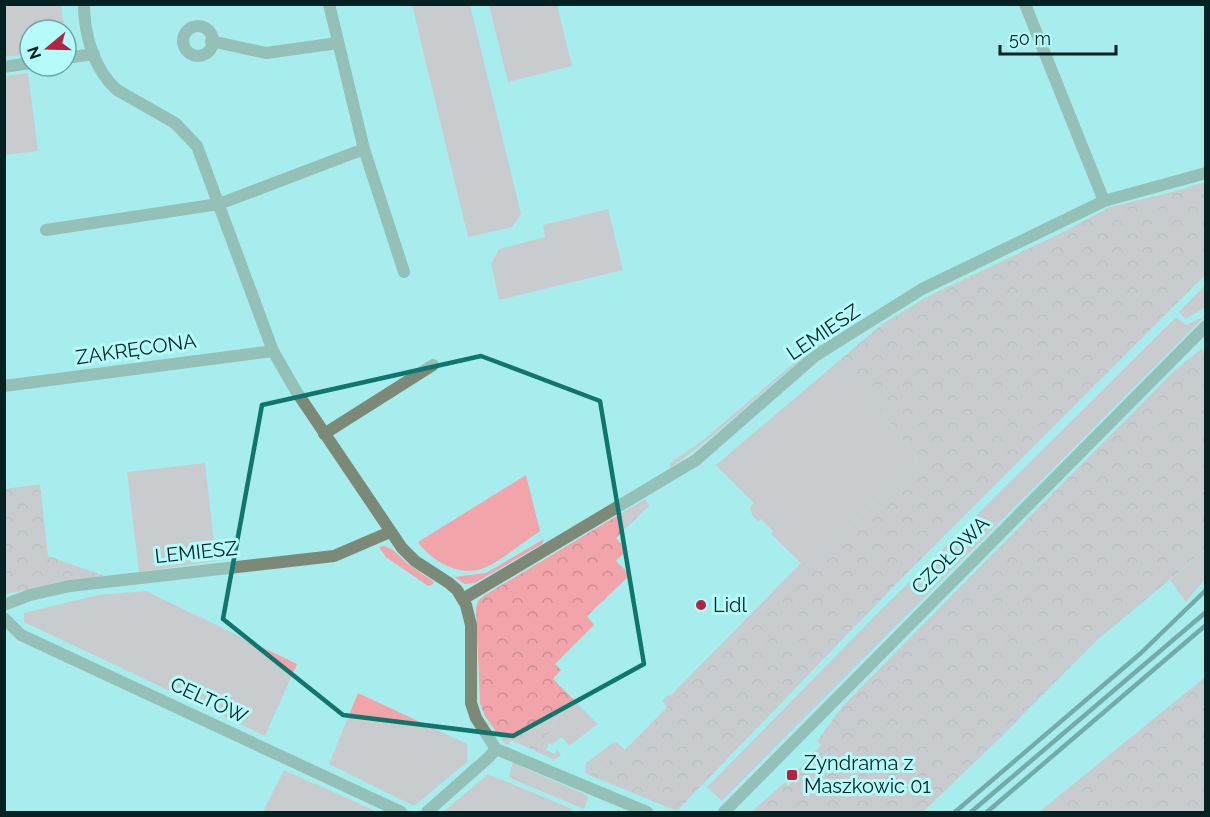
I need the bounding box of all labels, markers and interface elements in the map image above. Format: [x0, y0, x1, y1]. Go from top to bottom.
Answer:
north arrow [18, 18, 78, 78]
scale bar [1000, 18, 1116, 56]
text: 50 m [1009, 28, 1051, 49]
text: N [23, 44, 45, 62]
street label: LEMIESZ [782, 299, 864, 365]
street label: ZAKRĘCONA [74, 329, 198, 369]
street label: CZOŁOWA [906, 511, 994, 599]
street label: LEMIESZ [153, 536, 239, 568]
place label: Lidl [713, 593, 747, 617]
marker: Lidl [694, 598, 708, 612]
street label: CELTÓW [167, 672, 251, 728]
place label: Zyndrama z Maszkowic 01 [804, 751, 931, 798]
marker: Zyndrama z Maszkowic 01 [785, 768, 799, 782]

